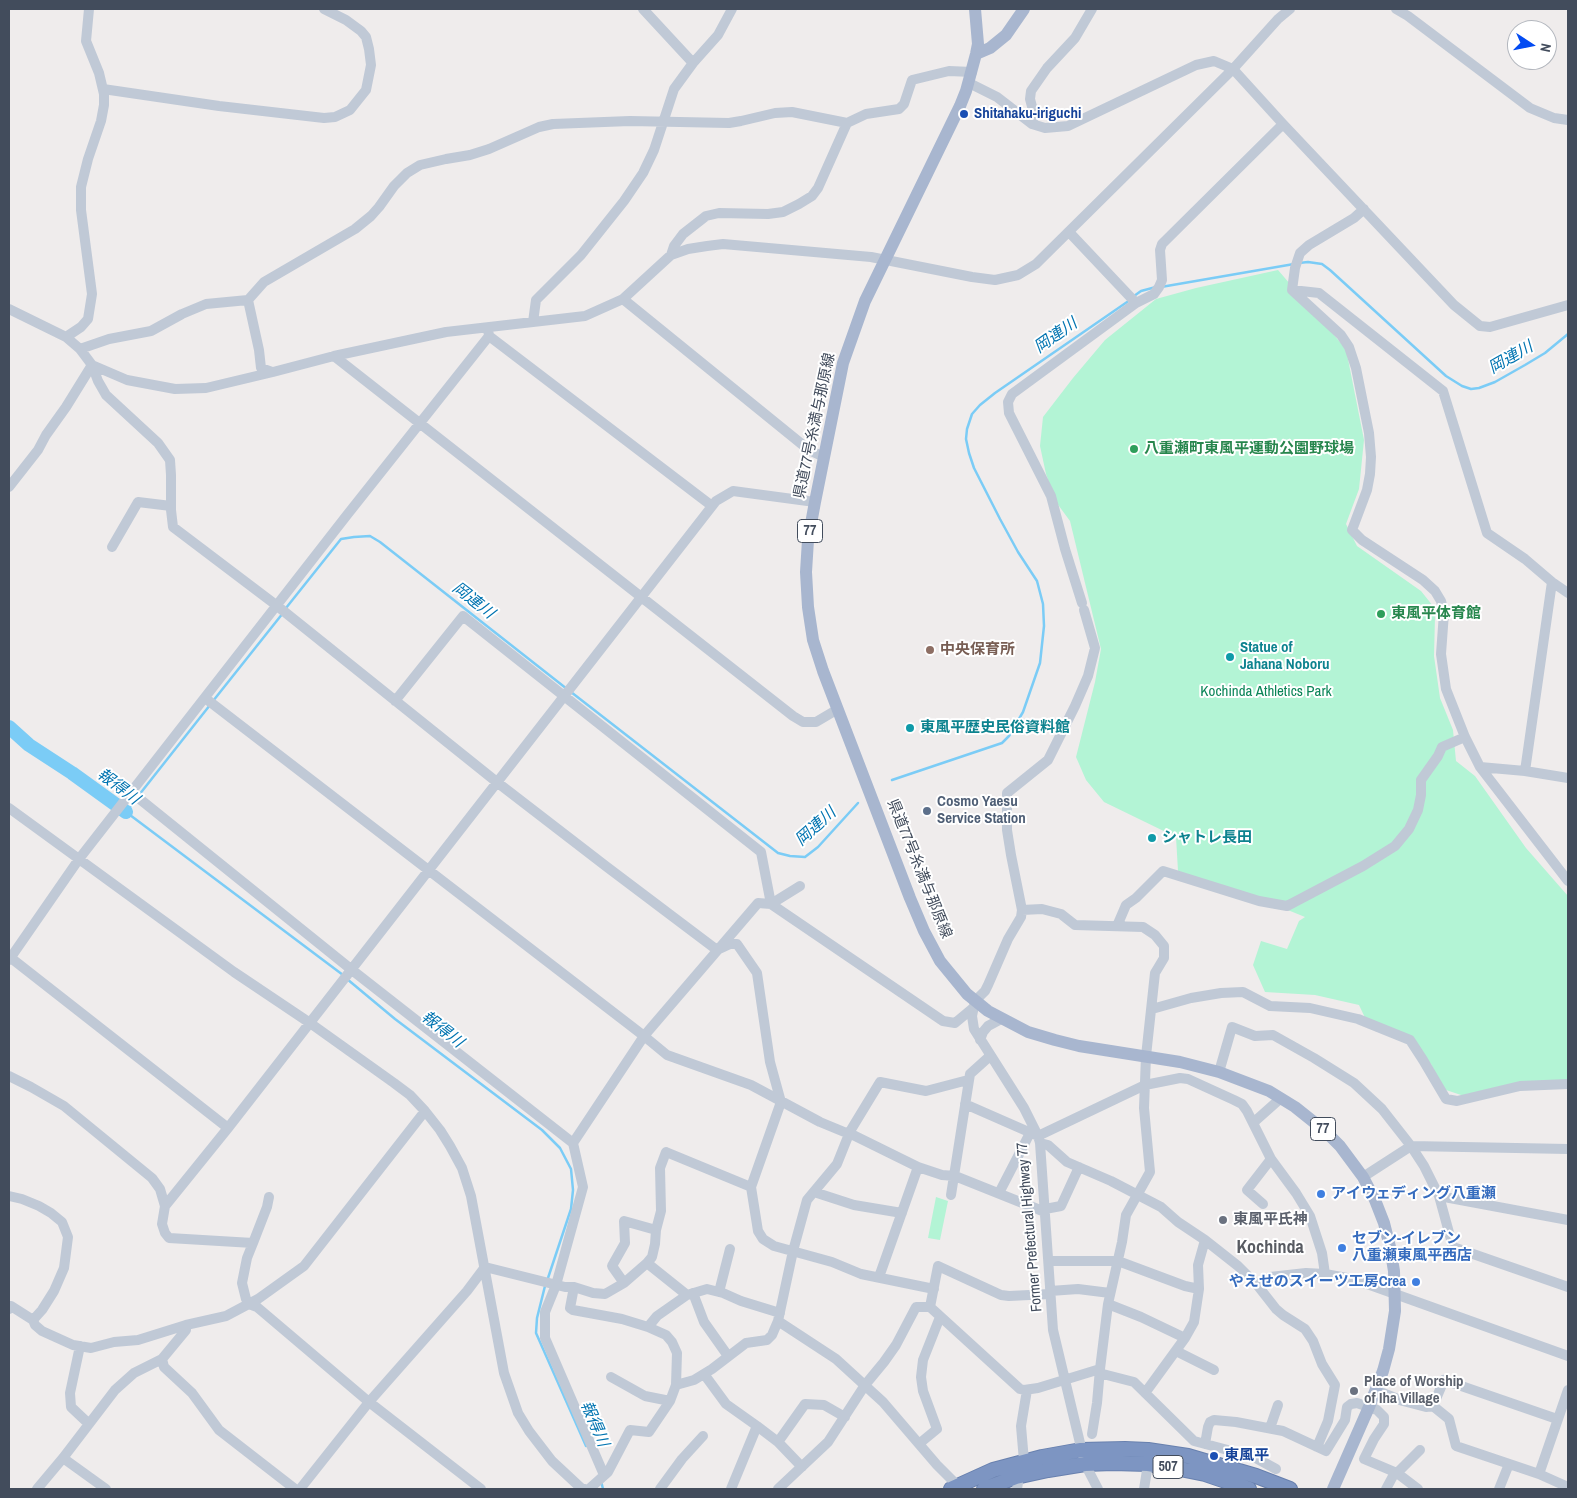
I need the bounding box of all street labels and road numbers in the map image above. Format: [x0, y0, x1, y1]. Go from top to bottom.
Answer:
street label: 県道77号糸満与那原線 [791, 351, 839, 501]
road number: 77 [798, 520, 822, 542]
street label: 県道77号糸満与那原線 [883, 797, 955, 941]
road number: 77 [1310, 1118, 1336, 1140]
street label: Former Prefectural Highway 77 [1014, 1141, 1046, 1313]
road number: 507 [1153, 1455, 1183, 1478]

